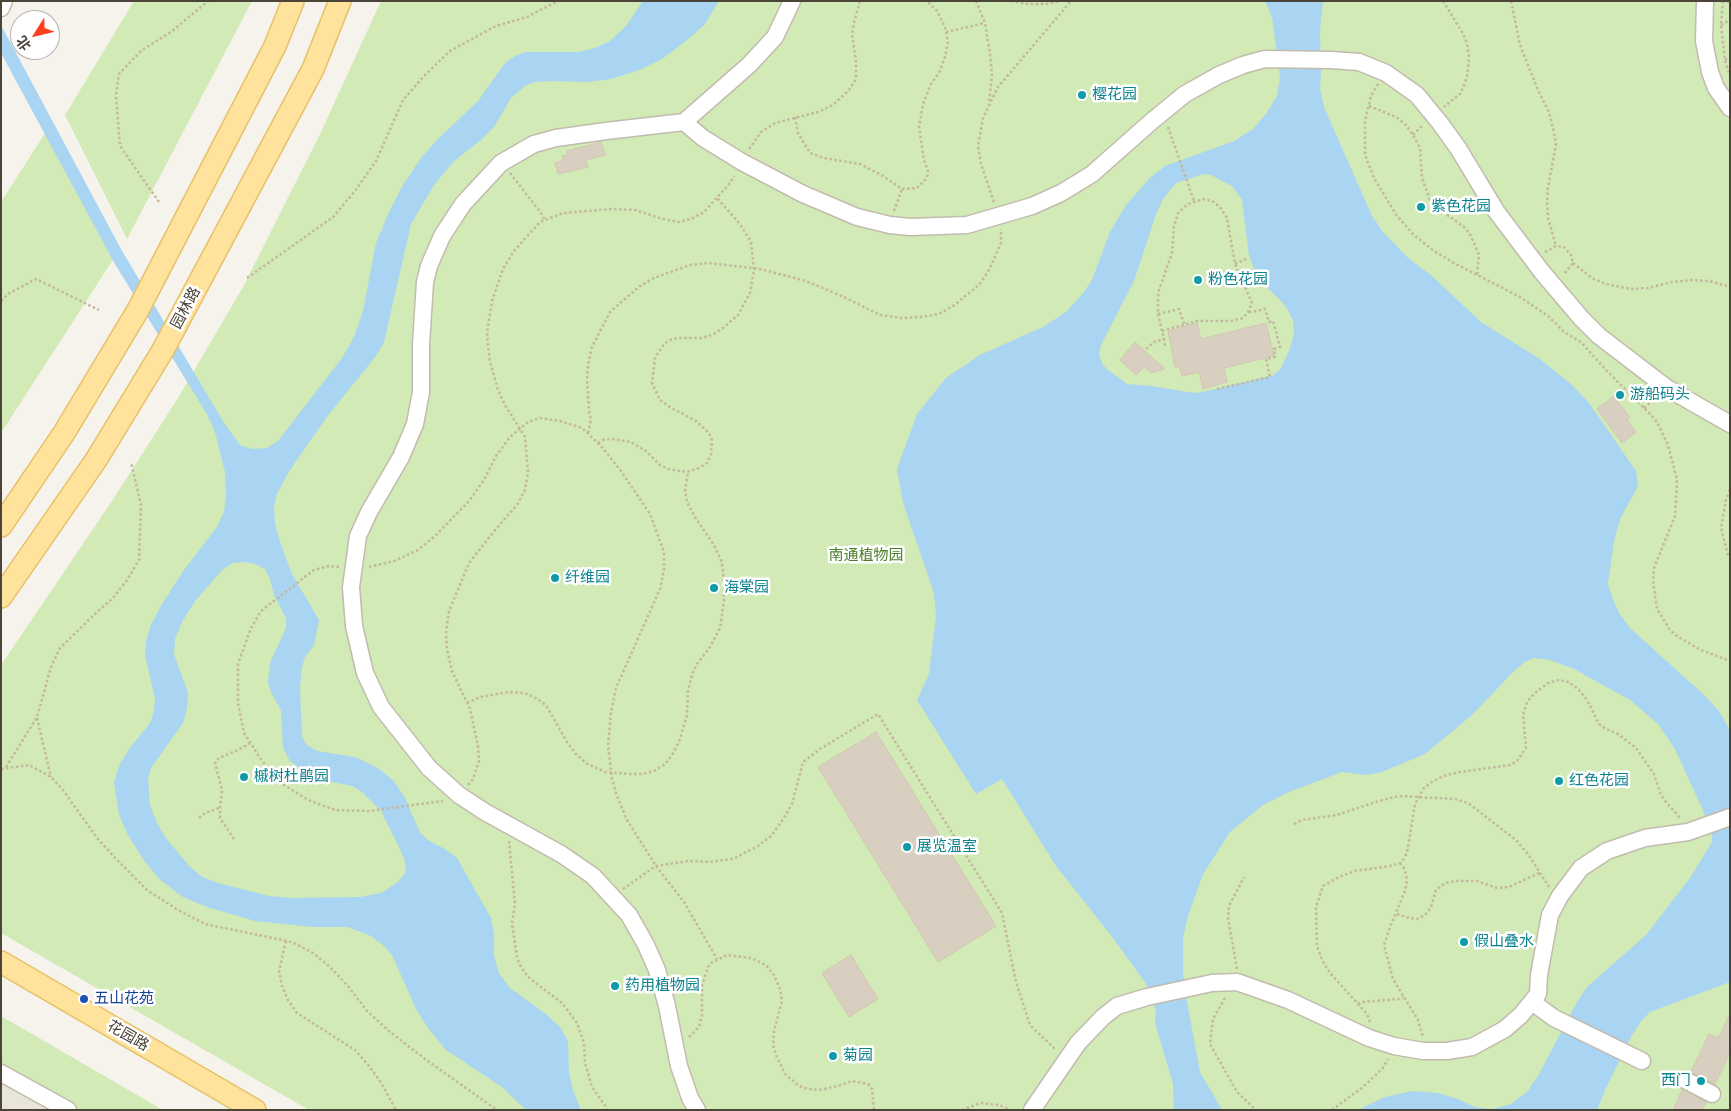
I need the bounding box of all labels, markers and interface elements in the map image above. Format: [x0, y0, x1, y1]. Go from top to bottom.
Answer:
north arrow [10, 10, 60, 60]
text: 北 [12, 32, 35, 54]
place label: 樱花园 [1092, 86, 1137, 104]
marker: 樱花园 [1076, 89, 1088, 101]
place label: 紫色花园 [1431, 198, 1491, 216]
marker: 紫色花园 [1415, 201, 1427, 213]
place label: 粉色花园 [1208, 271, 1268, 289]
marker: 粉色花园 [1192, 274, 1204, 286]
street label: 园林路 [167, 284, 205, 332]
place label: 游船码头 [1630, 386, 1690, 404]
marker: 游船码头 [1614, 389, 1626, 401]
park label: 南通植物园 [829, 547, 903, 565]
place label: 纤维园 [565, 569, 610, 587]
marker: 纤维园 [549, 572, 561, 584]
place label: 海棠园 [724, 579, 769, 597]
marker: 海棠园 [708, 582, 720, 594]
place label: 槭树杜鹃园 [254, 768, 329, 786]
marker: 槭树杜鹃园 [238, 771, 250, 783]
place label: 红色花园 [1569, 772, 1629, 790]
marker: 红色花园 [1553, 775, 1565, 787]
place label: 展览温室 [917, 838, 977, 856]
marker: 展览温室 [901, 841, 913, 853]
place label: 假山叠水 [1474, 933, 1534, 951]
marker: 假山叠水 [1458, 936, 1470, 948]
place label: 药用植物园 [625, 977, 700, 995]
marker: 药用植物园 [609, 980, 621, 992]
place label: 五山花苑 [94, 990, 154, 1008]
marker: 五山花苑 [78, 993, 90, 1005]
street label: 花园路 [104, 1017, 152, 1055]
place label: 菊园 [843, 1047, 873, 1065]
marker: 菊园 [827, 1050, 839, 1062]
place label: 西门 [1661, 1072, 1691, 1090]
marker: 西门 [1695, 1075, 1707, 1087]

